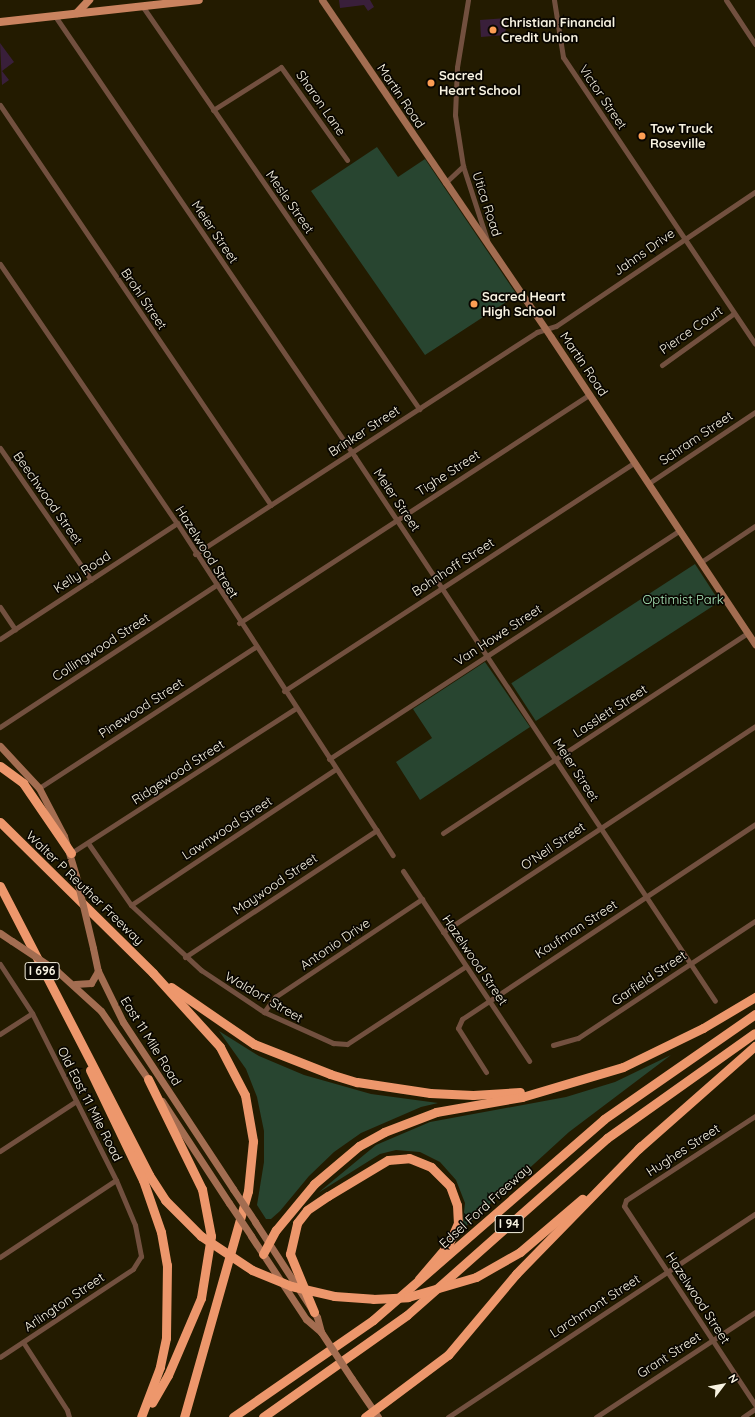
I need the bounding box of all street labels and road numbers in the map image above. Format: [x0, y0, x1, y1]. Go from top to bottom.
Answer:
street label: Martin Road [374, 61, 428, 131]
street label: Victor Street [576, 62, 630, 132]
street label: Sharon Lane [293, 67, 349, 139]
street label: Mesle Street [263, 167, 317, 237]
street label: Utica Road [469, 170, 505, 238]
street label: Meier Street [188, 198, 242, 266]
street label: Jahns Drive [610, 225, 678, 279]
street label: Brohl Street [118, 265, 170, 333]
street label: Pierce Court [656, 303, 726, 357]
street label: Martin Road [557, 329, 611, 399]
street label: Brinker Street [325, 402, 403, 460]
street label: Schram Street [656, 408, 736, 468]
street label: Tighe Street [413, 447, 483, 499]
street label: Beechwood Street [10, 449, 86, 547]
street label: Meier Street [370, 466, 424, 534]
street label: Hazelwood Street [172, 503, 242, 601]
street label: Bohnhoff Street [409, 535, 497, 599]
street label: Kelly Road [51, 548, 113, 596]
street label: Van Howe Street [451, 601, 545, 669]
street label: Collingwood Street [49, 610, 153, 684]
street label: Pinewood Street [96, 675, 186, 741]
street label: Lasslett Street [570, 681, 650, 741]
street label: Meier Street [550, 735, 602, 805]
street label: Ridgewood Street [129, 736, 227, 808]
street label: Lawnwood Street [179, 793, 275, 863]
street label: O'Neil Street [518, 819, 588, 873]
street label: Walter P Reuther Freeway [23, 828, 147, 948]
street label: Maywood Street [230, 850, 320, 918]
street label: Kaufman Street [532, 897, 620, 961]
street label: Hazelwood Street [439, 912, 511, 1008]
street label: Antonio Drive [297, 915, 373, 973]
street label: Garfield Street [609, 947, 689, 1009]
road number: I 696 [24, 961, 60, 981]
street label: Waldorf Street [222, 968, 306, 1026]
street label: East 11 Mile Road [117, 994, 185, 1088]
street label: Old East 11 Mile Road [54, 1044, 126, 1164]
street label: Hughes Street [643, 1120, 723, 1180]
street label: Edsel Ford Freeway [436, 1161, 534, 1251]
road number: I 94 [494, 1214, 524, 1234]
street label: Hazelwood Street [663, 1249, 733, 1347]
street label: Arlington Street [21, 1269, 107, 1335]
street label: Larchmont Street [547, 1271, 643, 1341]
street label: Grant Street [634, 1329, 704, 1381]

